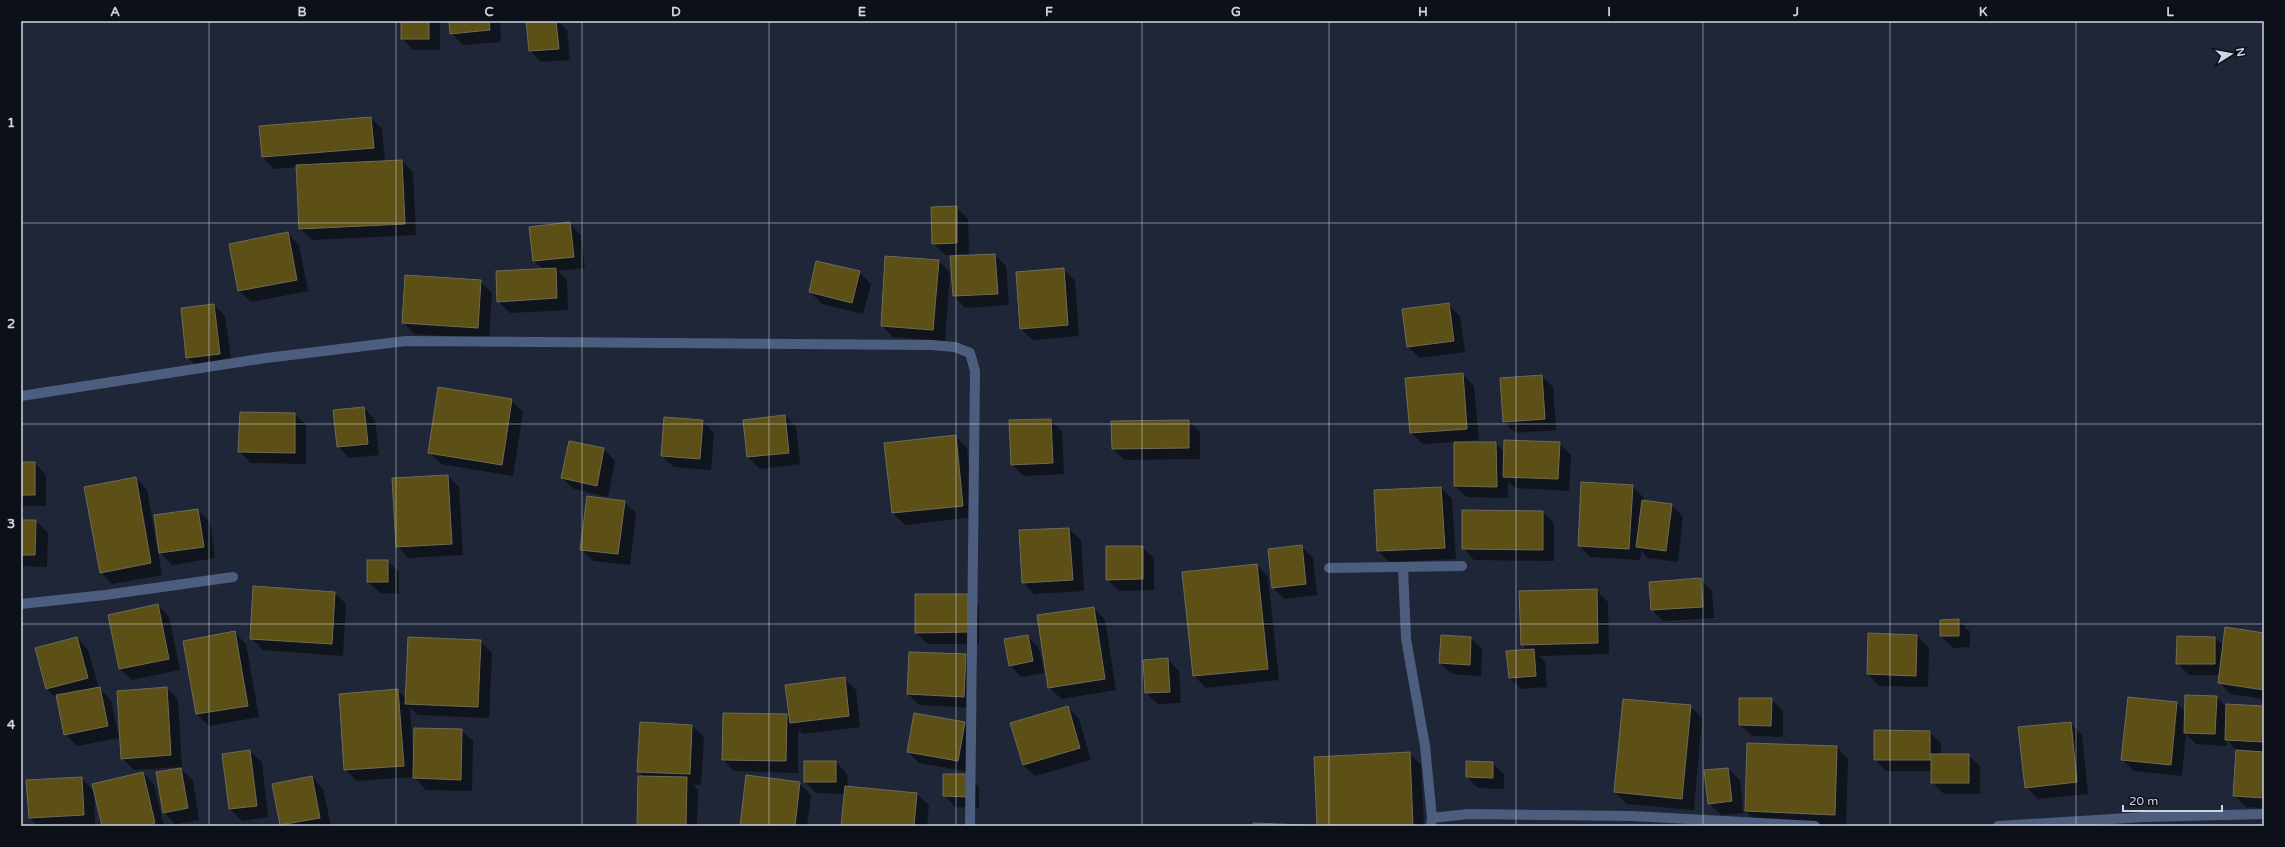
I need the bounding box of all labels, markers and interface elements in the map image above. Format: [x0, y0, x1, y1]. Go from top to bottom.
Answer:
text: A [110, 4, 120, 20]
text: B [297, 4, 307, 20]
text: C [484, 4, 494, 20]
text: D [671, 4, 681, 20]
text: E [858, 4, 866, 20]
text: F [1045, 4, 1053, 20]
text: G [1231, 4, 1241, 20]
text: H [1418, 4, 1428, 20]
text: I [1607, 4, 1611, 20]
text: J [1792, 4, 1799, 20]
text: K [1979, 4, 1988, 20]
text: L [2166, 4, 2174, 20]
north arrow [2211, 34, 2251, 74]
text: N [2233, 47, 2248, 58]
text: 1 [7, 115, 15, 131]
text: 2 [7, 316, 15, 332]
text: 3 [7, 516, 15, 532]
text: 4 [7, 717, 16, 733]
scale bar [2123, 787, 2222, 813]
text: 20 m [2129, 794, 2158, 808]

